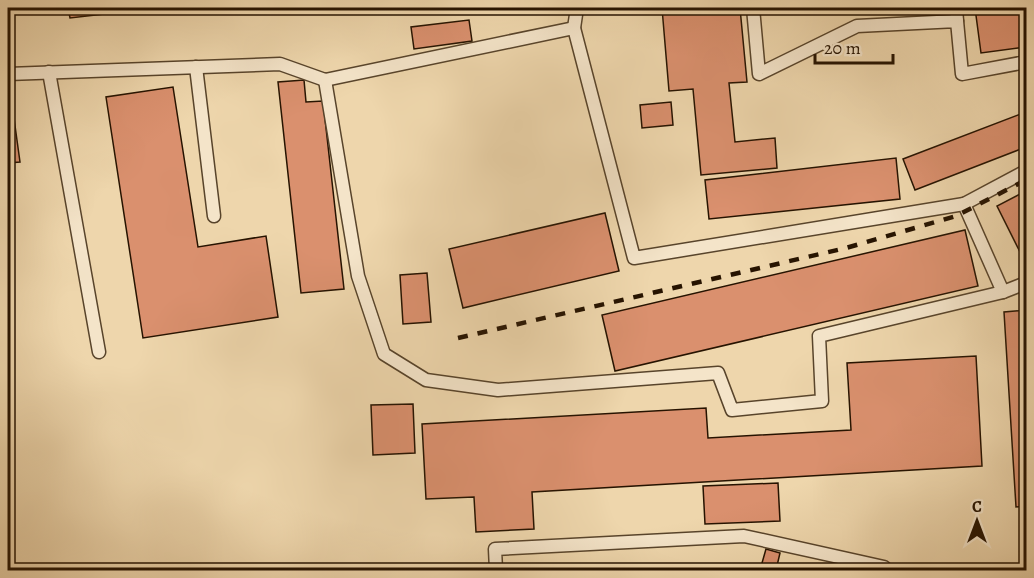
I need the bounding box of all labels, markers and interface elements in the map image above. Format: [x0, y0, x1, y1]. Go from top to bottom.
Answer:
scale bar [815, 27, 893, 65]
text: 20 m [824, 36, 861, 60]
north arrow [947, 491, 1007, 551]
text: С [972, 496, 982, 518]

